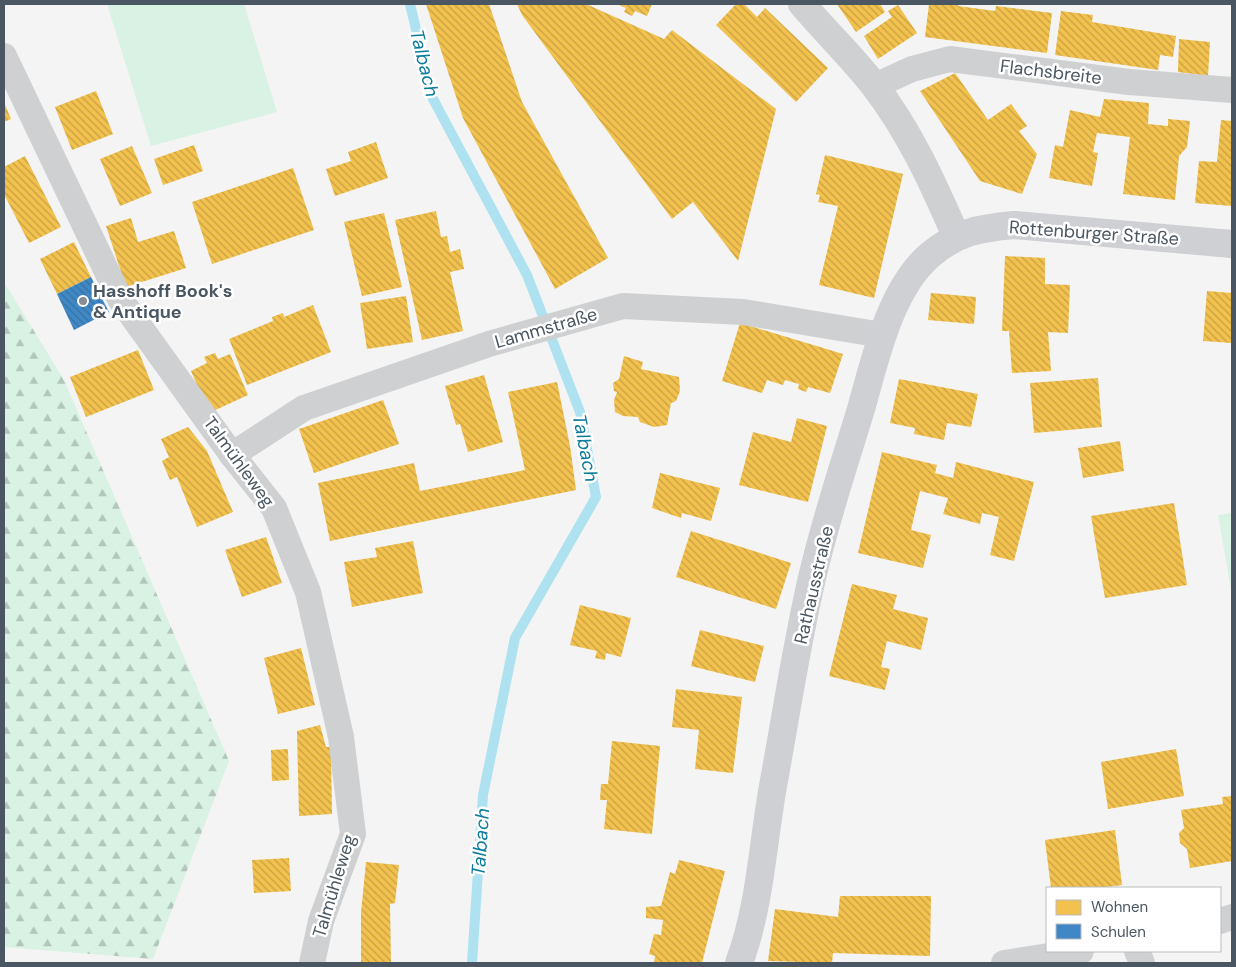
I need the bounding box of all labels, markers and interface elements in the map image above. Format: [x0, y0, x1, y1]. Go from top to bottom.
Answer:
water label: Talbach [404, 27, 445, 99]
street label: Flachsbreite [999, 54, 1103, 90]
street label: Rottenburger Straße [1008, 215, 1180, 251]
place label: Hasshoff Book's & Antique [93, 279, 232, 324]
marker: Hasshoff Book's & Antique [77, 295, 89, 307]
street label: Lammstraße [492, 302, 600, 354]
street label: Talmühleweg [198, 412, 280, 512]
water label: Talbach [567, 412, 604, 484]
street label: Rathausstraße [789, 524, 839, 646]
water label: Talbach [466, 807, 495, 877]
street label: Talmühleweg [307, 831, 361, 941]
legend [1046, 887, 1221, 952]
text: Wohnen [1091, 897, 1148, 917]
text: Schulen [1091, 922, 1146, 942]

